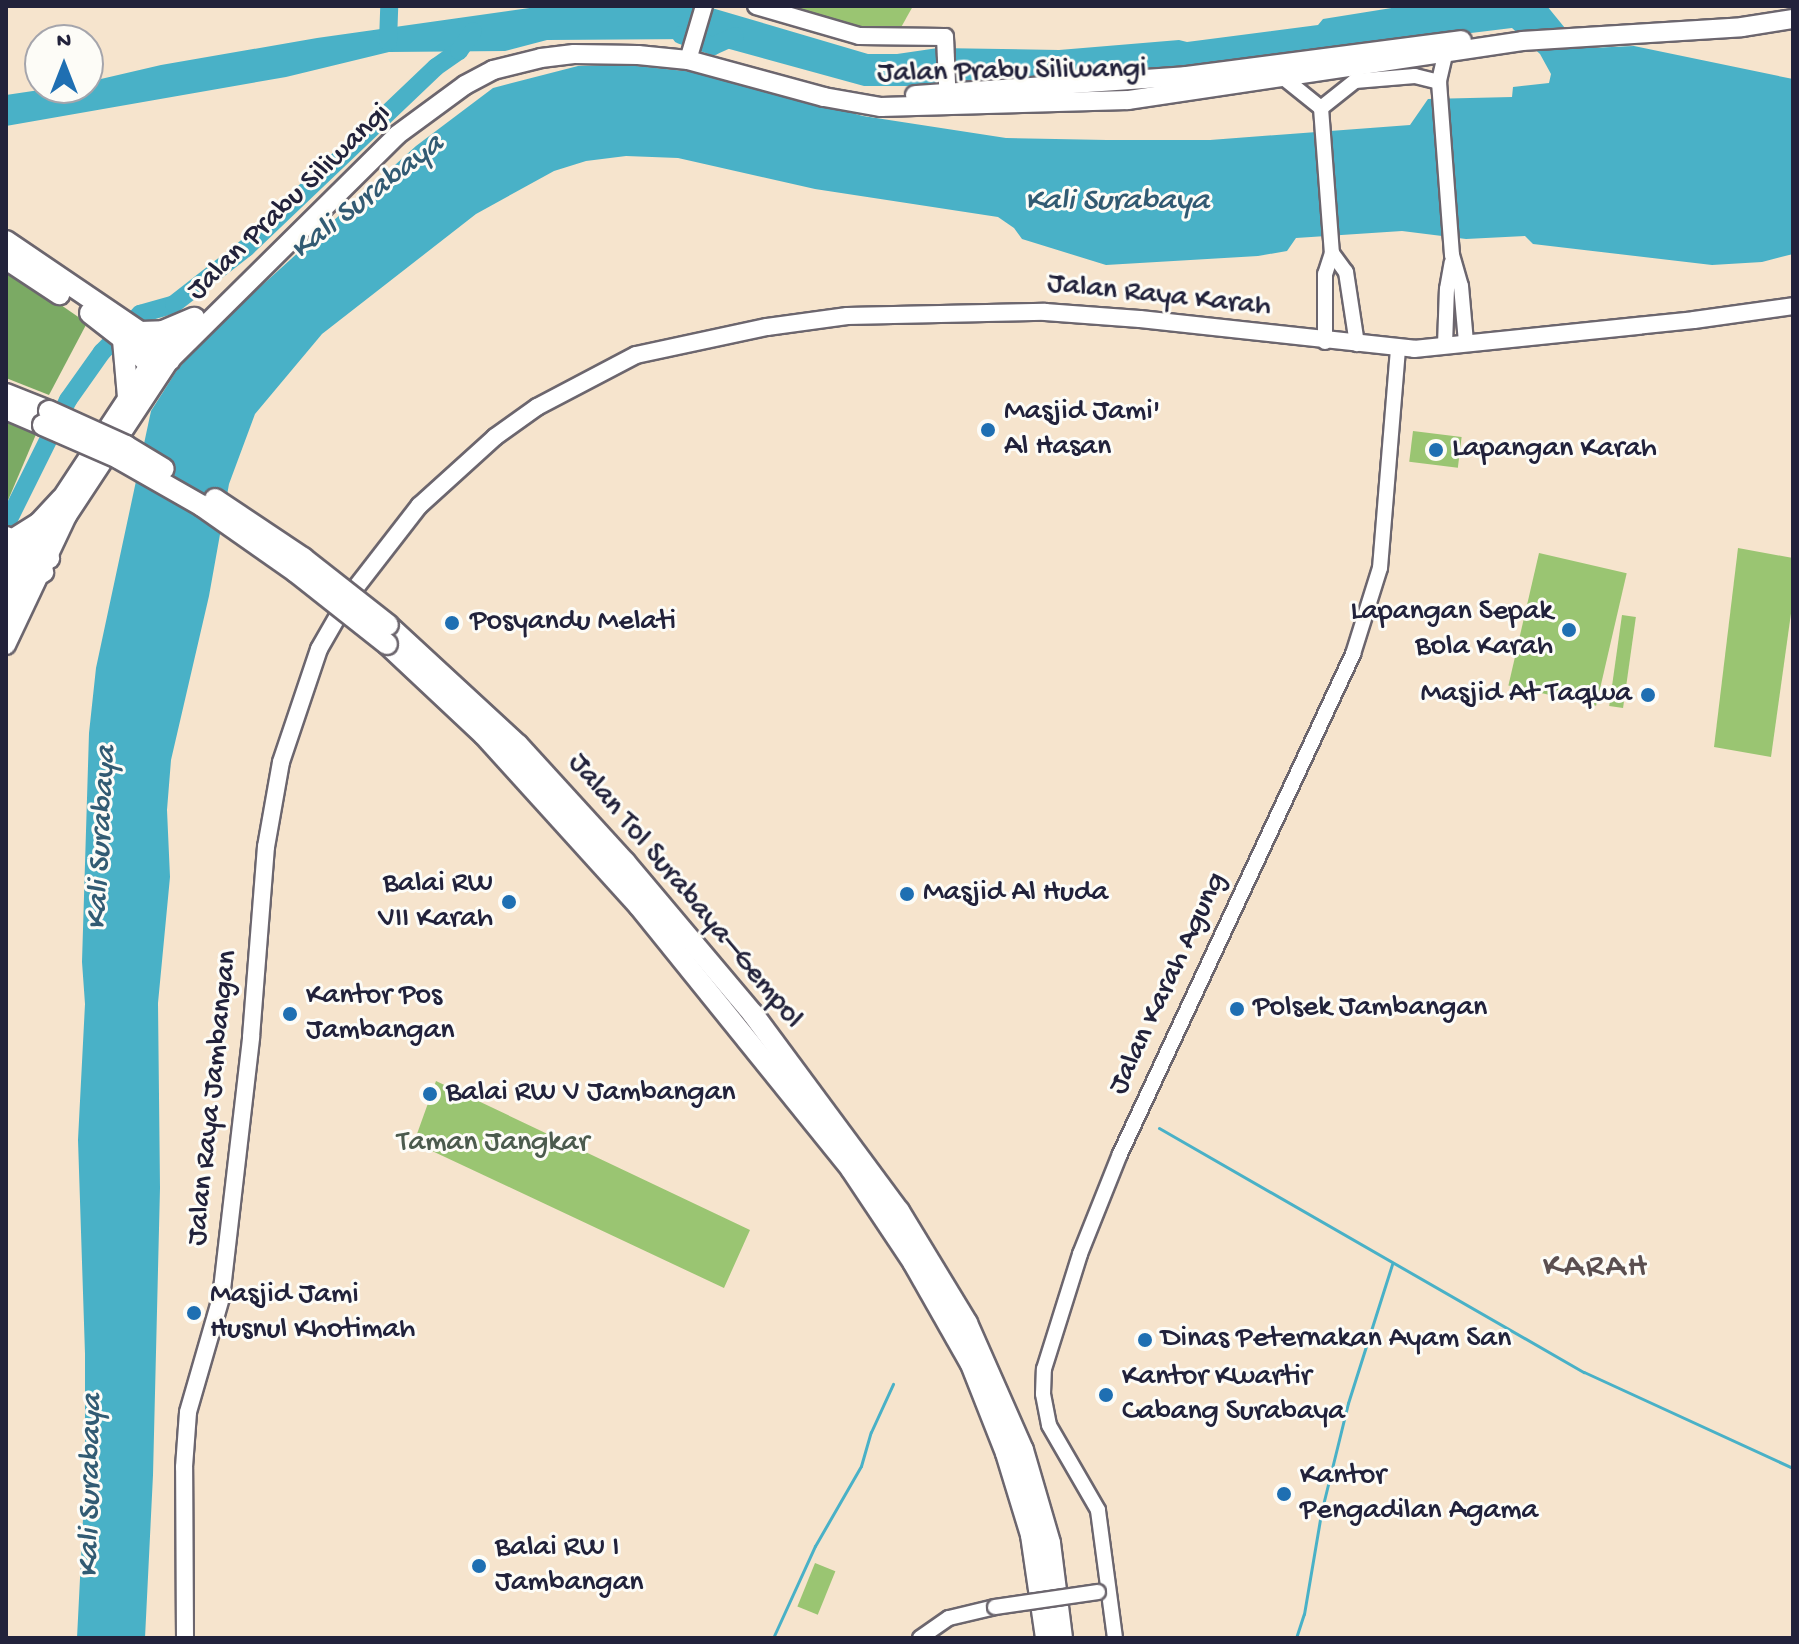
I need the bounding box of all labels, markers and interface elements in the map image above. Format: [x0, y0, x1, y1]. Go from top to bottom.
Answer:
north arrow [24, 24, 104, 104]
text: N [57, 29, 71, 55]
street label: Jalan Prabu Siliwangi [877, 53, 1147, 93]
street label: Jalan Prabu Siliwangi [181, 97, 399, 309]
water label: Kali Surabaya [284, 126, 452, 270]
water label: Kali Surabaya [1025, 183, 1209, 221]
street label: Jalan Raya Karah [1045, 267, 1273, 327]
place label: Masjid Jami' Al Hasan [1004, 395, 1160, 466]
marker: Masjid Jami' Al Hasan [979, 421, 997, 439]
place label: Lapangan Karah [1452, 432, 1657, 468]
marker: Lapangan Karah [1427, 441, 1445, 459]
place label: Lapangan Sepak Bola Karah [1350, 595, 1553, 666]
place label: Posyandu Melati [470, 605, 676, 641]
marker: Posyandu Melati [441, 612, 463, 634]
marker: Lapangan Sepak Bola Karah [1560, 621, 1578, 639]
place label: Masjid At Taqwa [1420, 677, 1632, 713]
marker: Masjid At Taqwa [1639, 686, 1657, 704]
water label: Kali Surabaya [79, 745, 127, 931]
street label: Jalan Tol Surabaya–Gempol [558, 747, 810, 1037]
place label: Balai RW VII Karah [378, 867, 493, 938]
street label: Jalan Karah Agung [1102, 867, 1236, 1101]
place label: Masjid Al Huda [923, 876, 1108, 912]
marker: Masjid Al Huda [898, 885, 916, 903]
marker: Balai RW VII Karah [500, 893, 518, 911]
street label: Jalan Raya Jambangan [181, 949, 247, 1247]
place label: Kantor Pos Jambangan [306, 979, 455, 1050]
place label: Polsek Jambangan [1253, 991, 1487, 1027]
marker: Polsek Jambangan [1228, 1000, 1246, 1018]
marker: Kantor Pos Jambangan [281, 1005, 299, 1023]
place label: Balai RW V Jambangan [446, 1076, 736, 1112]
marker: Balai RW V Jambangan [421, 1085, 439, 1103]
park label: Taman Jangkar [397, 1126, 589, 1162]
district label: KARAH [1543, 1249, 1649, 1289]
place label: Masjid Jami Husnul Khotimah [210, 1278, 415, 1348]
marker: Masjid Jami Husnul Khotimah [185, 1304, 203, 1322]
place label: Dinas Peternakan Ayam San [1161, 1322, 1511, 1358]
marker: Dinas Peternakan Ayam San [1136, 1331, 1154, 1349]
place label: Kantor Kwartir Cabang Surabaya [1122, 1360, 1345, 1430]
marker: Kantor Kwartir Cabang Surabaya [1097, 1386, 1115, 1404]
water label: Kali Surabaya [71, 1394, 113, 1578]
place label: Kantor Pengadilan Agama [1300, 1459, 1538, 1530]
marker: Kantor Pengadilan Agama [1275, 1485, 1293, 1503]
place label: Balai RW I Jambangan [495, 1531, 644, 1602]
marker: Balai RW I Jambangan [470, 1557, 488, 1575]

